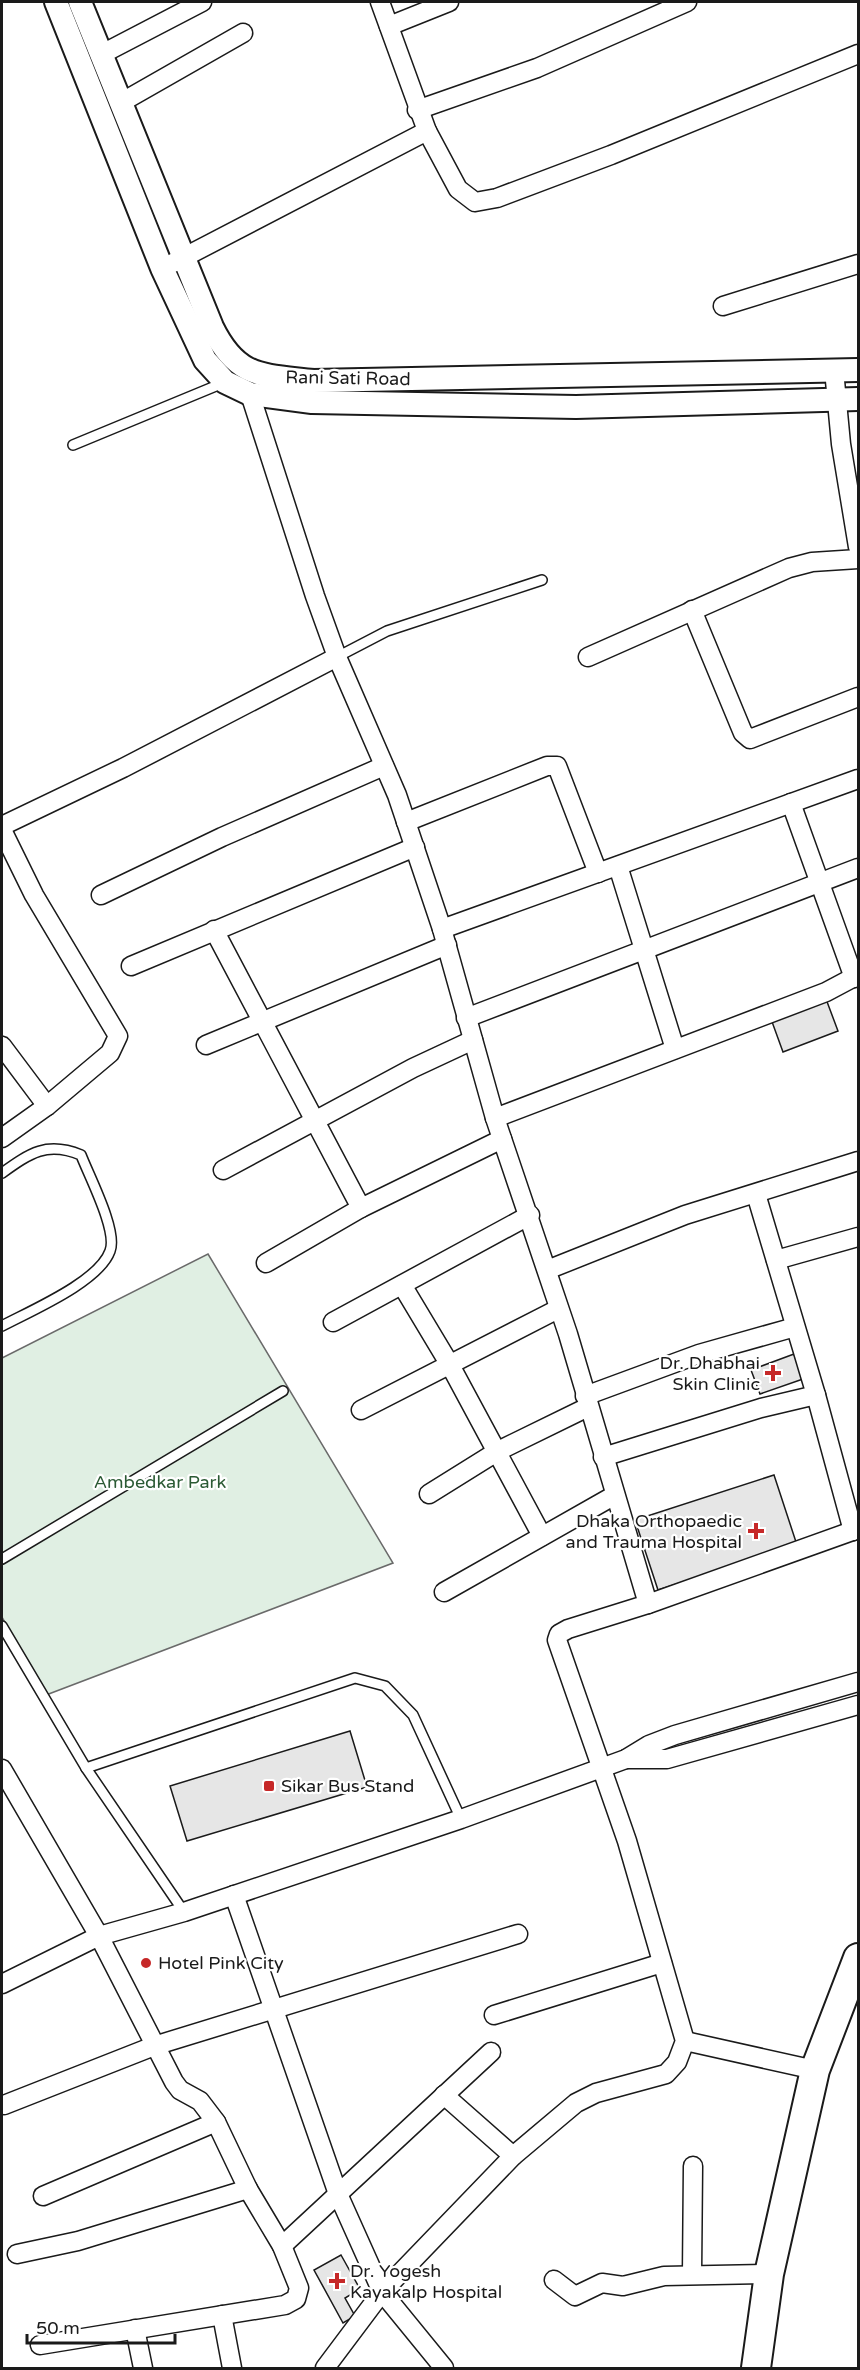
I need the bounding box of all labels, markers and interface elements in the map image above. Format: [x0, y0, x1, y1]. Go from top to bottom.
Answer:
street label: Rani Sati Road [285, 366, 411, 390]
place label: Dr. Dhabhai Skin Clinic [660, 1352, 760, 1395]
marker: Dr. Dhabhai Skin Clinic [764, 1364, 782, 1382]
park label: Ambedkar Park [94, 1471, 226, 1493]
place label: Dhaka Orthopaedic and Trauma Hospital [566, 1510, 742, 1553]
marker: Dhaka Orthopaedic and Trauma Hospital [747, 1522, 765, 1540]
place label: Sikar Bus Stand [281, 1775, 414, 1797]
marker: Sikar Bus Stand [262, 1779, 276, 1793]
place label: Hotel Pink City [158, 1952, 284, 1974]
marker: Hotel Pink City [139, 1956, 153, 1970]
place label: Dr. Yogesh Kayakalp Hospital [350, 2260, 502, 2303]
marker: Dr. Yogesh Kayakalp Hospital [328, 2272, 346, 2290]
scale bar [27, 2307, 176, 2345]
text: 50 m [36, 2317, 80, 2339]

